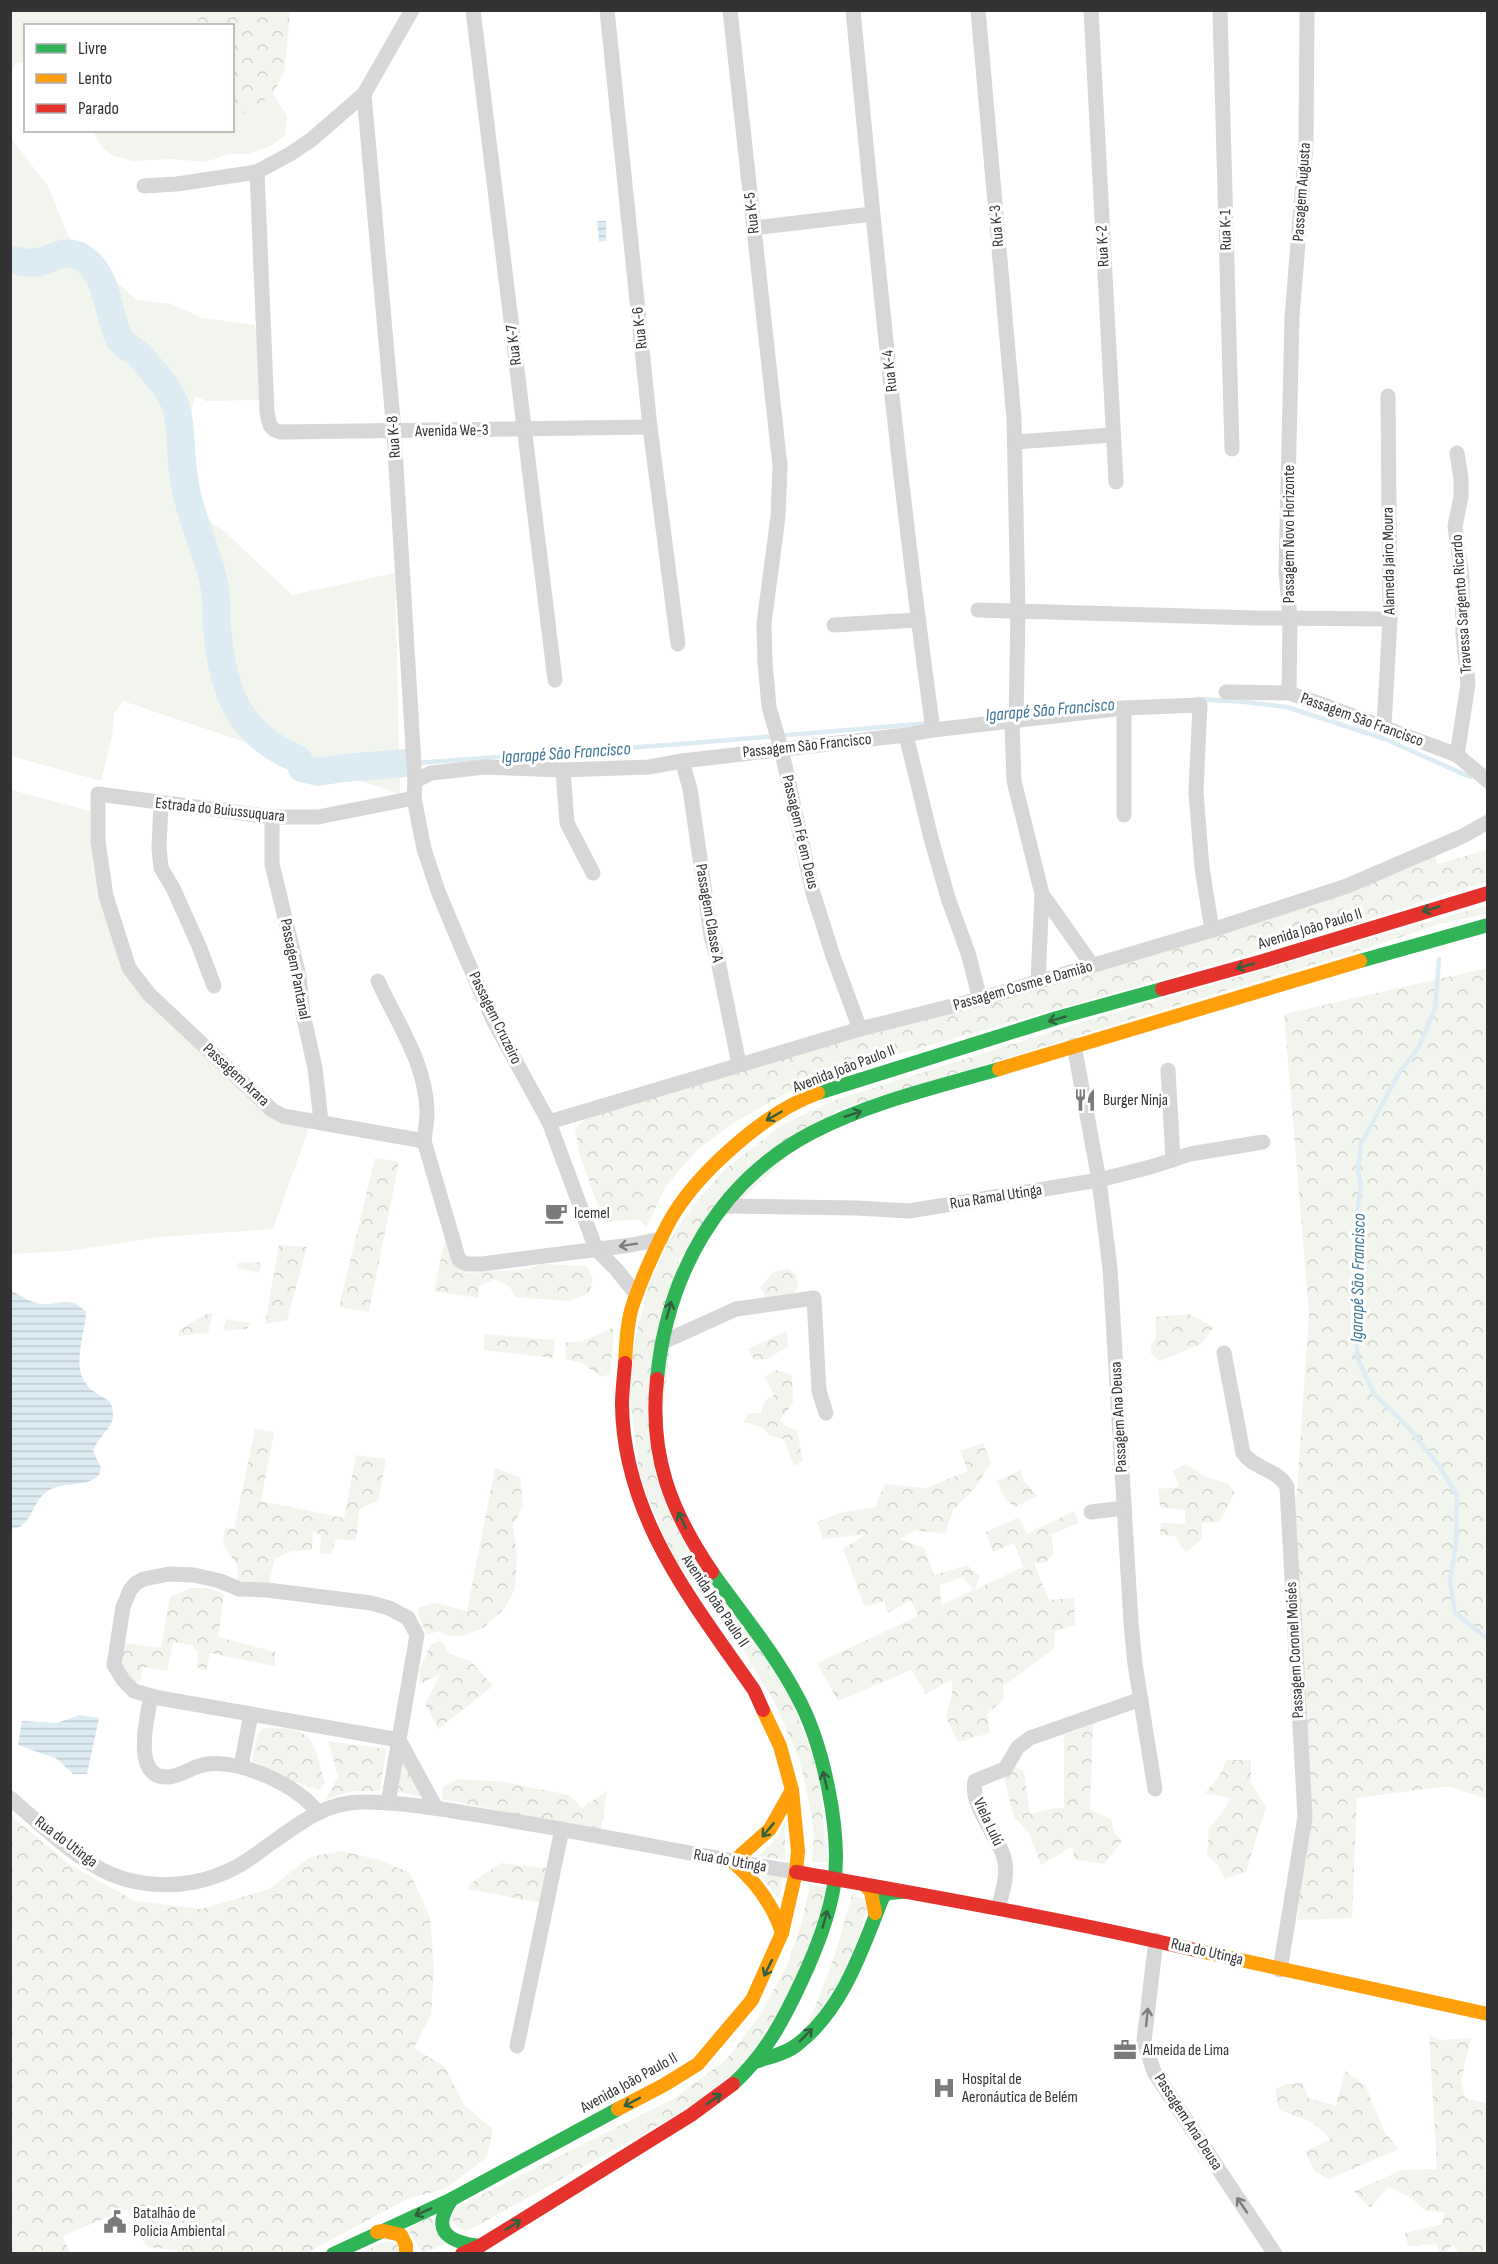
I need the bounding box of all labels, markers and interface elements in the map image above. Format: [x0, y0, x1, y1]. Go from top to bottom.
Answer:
legend [24, 24, 234, 132]
text: Livre [78, 38, 107, 59]
text: Lento [78, 68, 112, 89]
text: Parado [78, 98, 119, 119]
street label: Passagem Augusta [1289, 142, 1315, 242]
street label: Rua K-5 [740, 191, 764, 235]
street label: Rua K-3 [986, 204, 1008, 248]
street label: Rua K-1 [1216, 209, 1236, 251]
street label: Rua K-2 [1092, 225, 1114, 267]
street label: Rua K-6 [628, 306, 652, 350]
street label: Rua K-7 [502, 323, 526, 367]
street label: Rua K-4 [878, 349, 902, 393]
street label: Rua K-8 [383, 415, 405, 459]
street label: Avenida We-3 [414, 421, 489, 441]
street label: Passagem Novo Horizonte [1280, 465, 1299, 603]
street label: Alameda Jairo Moura [1379, 507, 1399, 616]
street label: Travessa Sargento Ricardo [1448, 534, 1476, 674]
street label: Passagem São Francisco [1298, 689, 1426, 751]
water label: Igarapé São Francisco [985, 694, 1116, 726]
street label: Passagem São Francisco [742, 730, 872, 762]
water label: Igarapé São Francisco [501, 738, 632, 768]
street label: Passagem Fé em Deus [778, 773, 822, 891]
street label: Estrada do Buiussuquara [154, 794, 286, 826]
street label: Passagem Classe A [691, 862, 727, 964]
street label: Avenida João Paulo II [1255, 904, 1364, 954]
one-way arrow [1422, 904, 1441, 915]
street label: Passagem Pantanal [276, 917, 314, 1021]
street label: Passagem Cosme e Damião [951, 957, 1095, 1015]
one-way arrow [1236, 961, 1255, 973]
street label: Passagem Cruzeiro [464, 969, 526, 1067]
one-way arrow [1048, 1013, 1067, 1025]
street label: Passagem Arara [199, 1039, 273, 1111]
street label: Avenida João Paulo II [789, 1041, 898, 1098]
restaurant icon: Burger Ninja [1072, 1087, 1098, 1113]
place label: Burger Ninja [1103, 1091, 1168, 1110]
one-way arrow [843, 1108, 862, 1119]
one-way arrow [766, 1110, 783, 1122]
street label: Rua Ramal Utinga [949, 1180, 1043, 1214]
cafe icon: Icemel [543, 1200, 569, 1226]
place label: Icemel [574, 1204, 610, 1223]
water label: Igarapé São Francisco [1346, 1212, 1370, 1343]
one-way arrow [619, 1239, 639, 1250]
one-way arrow [664, 1301, 675, 1320]
street label: Passagem Ana Deusa [1107, 1361, 1131, 1473]
one-way arrow [675, 1511, 687, 1529]
street label: Avenida João Paulo II [676, 1550, 753, 1651]
street label: Passagem Coronel Moisés [1282, 1581, 1308, 1719]
one-way arrow [818, 1771, 830, 1790]
street label: Viela Lulú [969, 1795, 1007, 1849]
street label: Rua do Utinga [31, 1812, 101, 1872]
one-way arrow [761, 1822, 774, 1838]
street label: Rua do Utinga [692, 1845, 768, 1877]
one-way arrow [819, 1910, 831, 1929]
street label: Rua do Utinga [1169, 1934, 1245, 1970]
one-way arrow [761, 1959, 773, 1977]
one-way arrow [1142, 2008, 1153, 2028]
one-way arrow [799, 2028, 813, 2043]
office icon: Almeida de Lima [1112, 2037, 1138, 2063]
place label: Almeida de Lima [1142, 2041, 1229, 2060]
street label: Avenida João Paulo II [576, 2049, 681, 2118]
place label: Hospital de Aeronáutica de Belém [961, 2070, 1078, 2107]
street label: Passagem Ana Deusa [1150, 2070, 1226, 2174]
hospital icon: Hospital de Aeronáutica de Belém [931, 2075, 957, 2101]
one-way arrow [705, 2093, 721, 2105]
one-way arrow [624, 2097, 642, 2108]
one-way arrow [1236, 2197, 1248, 2214]
place label: Batalhão de Policia Ambiental [133, 2204, 225, 2241]
one-way arrow [414, 2207, 432, 2218]
public building icon: Batalhão de Policia Ambiental [102, 2209, 128, 2235]
one-way arrow [504, 2218, 521, 2230]

